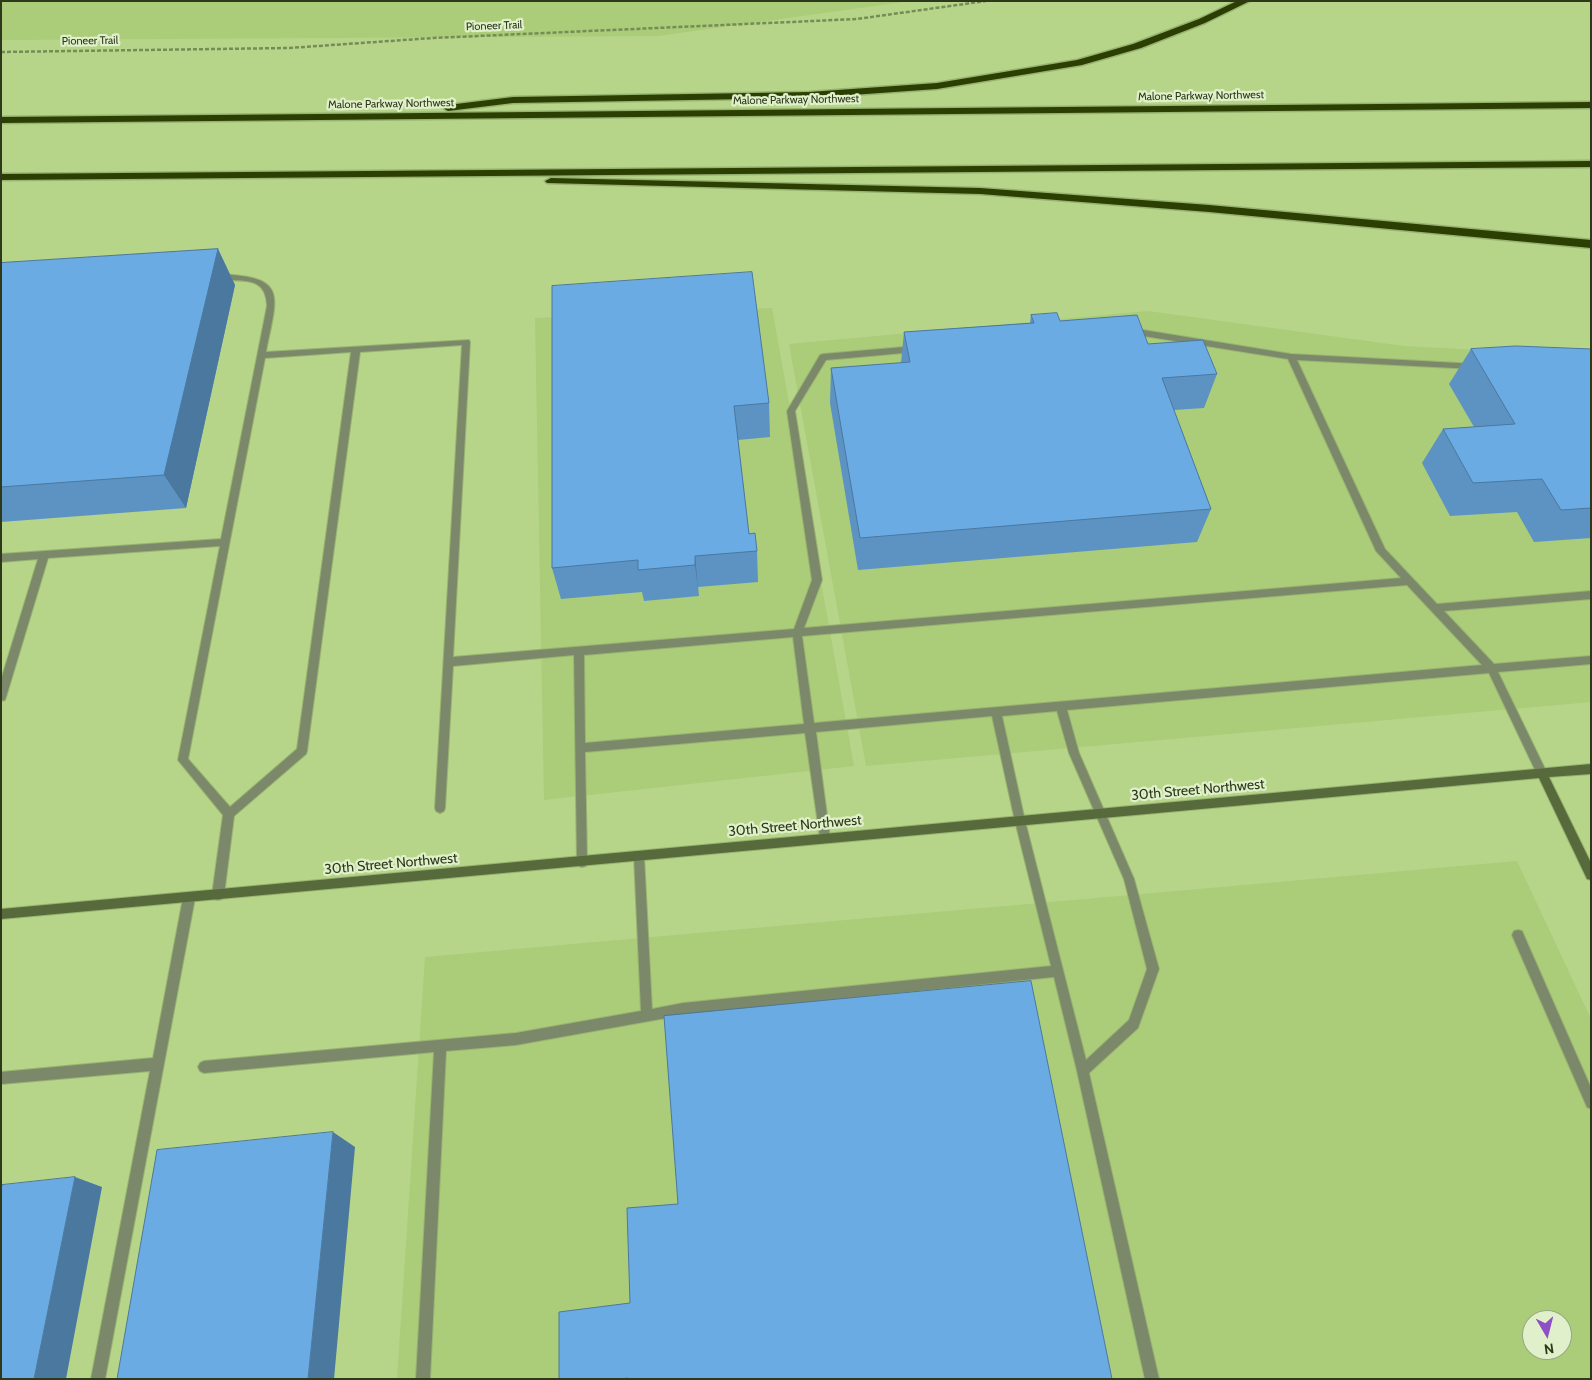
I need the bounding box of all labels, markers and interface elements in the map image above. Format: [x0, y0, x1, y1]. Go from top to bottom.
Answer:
street label: Pioneer Trail [466, 18, 522, 34]
street label: Pioneer Trail [62, 34, 118, 48]
street label: Malone Parkway Northwest [1138, 88, 1264, 104]
street label: Malone Parkway Northwest [733, 92, 859, 108]
street label: Malone Parkway Northwest [328, 96, 454, 112]
street label: 30th Street Northwest [1131, 776, 1265, 804]
street label: 30th Street Northwest [728, 812, 862, 840]
street label: 30th Street Northwest [324, 850, 458, 878]
north arrow [1522, 1310, 1572, 1360]
text: N [1543, 1339, 1555, 1358]

